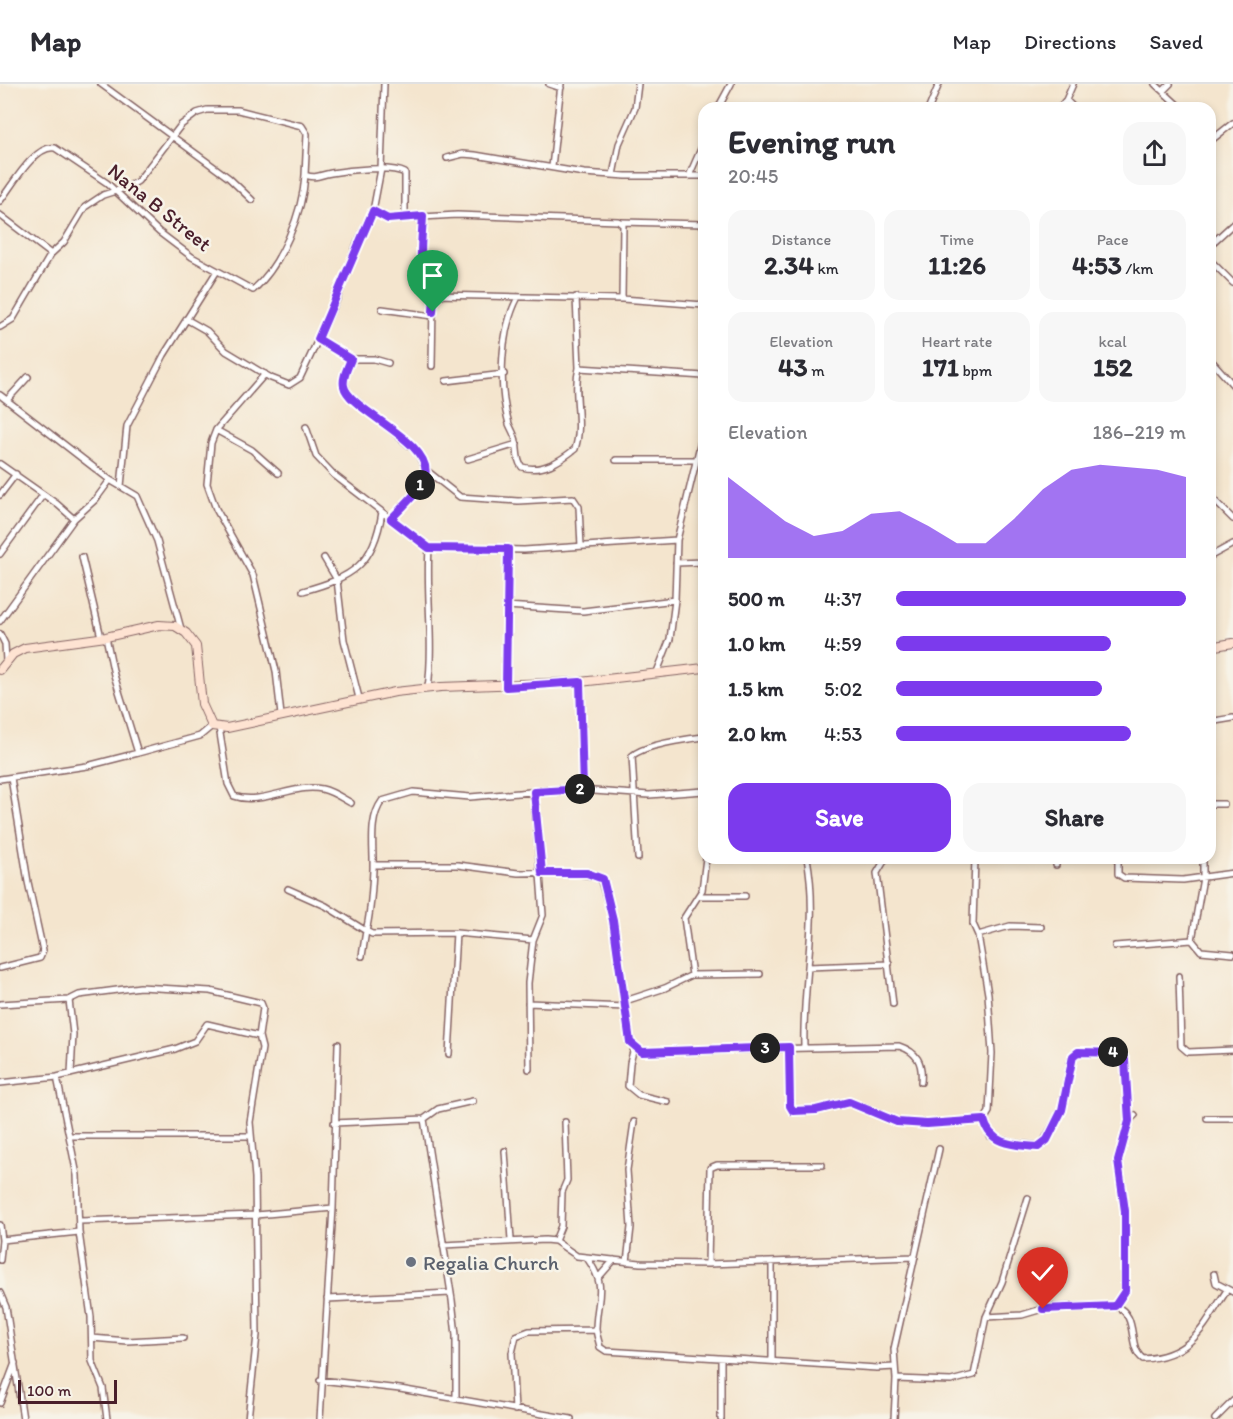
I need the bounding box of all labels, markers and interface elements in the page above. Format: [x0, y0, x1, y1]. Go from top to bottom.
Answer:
text: Map [30, 24, 81, 58]
text: Map [953, 29, 991, 54]
text: Directions [1024, 29, 1116, 54]
text: Saved [1149, 29, 1203, 54]
text: Evening run [728, 122, 895, 161]
button: share [1123, 122, 1186, 185]
street label: Nana B Street [103, 158, 217, 256]
text: 20:45 [728, 164, 778, 188]
text: Distance [771, 230, 831, 249]
text: Time [940, 230, 974, 249]
text: Pace [1097, 230, 1129, 249]
text: 2.34 [764, 249, 814, 281]
text: 11:26 [928, 249, 986, 281]
text: 4:53 [1072, 249, 1122, 281]
pin [407, 250, 458, 312]
icon: arrive [416, 259, 449, 292]
text: km [814, 259, 839, 278]
text: /km [1122, 259, 1153, 278]
text: Elevation [770, 332, 833, 351]
text: Heart rate [922, 332, 992, 351]
text: kcal [1098, 332, 1127, 351]
text: 43 [778, 351, 808, 383]
text: 171 [922, 351, 959, 383]
text: 152 [1093, 351, 1132, 383]
text: m [808, 361, 825, 380]
text: bpm [959, 361, 992, 380]
text: Elevation [728, 420, 807, 444]
text: 186–219 m [1092, 420, 1186, 444]
pin: 1 [405, 470, 435, 500]
text: 1 [416, 475, 424, 494]
text: 500 m [728, 587, 784, 611]
text: 4:37 [824, 587, 862, 611]
text: 1.0 km [728, 632, 785, 656]
text: 4:59 [824, 632, 862, 656]
text: 1.5 km [728, 677, 784, 701]
text: 5:02 [824, 677, 862, 701]
text: 2.0 km [728, 722, 787, 746]
text: 4:53 [824, 722, 862, 746]
pin: 2 [565, 774, 595, 804]
text: 2 [576, 779, 584, 798]
button: Save [728, 783, 951, 852]
button: Share [963, 783, 1186, 852]
pin: 3 [750, 1033, 780, 1063]
pin: 4 [1098, 1037, 1128, 1067]
text: 3 [761, 1038, 769, 1057]
text: 4 [1108, 1042, 1118, 1061]
pin [1017, 1247, 1068, 1309]
place label: Regalia Church [423, 1250, 559, 1275]
marker: Regalia Church [404, 1255, 418, 1269]
icon: check [1026, 1256, 1059, 1289]
scale bar [18, 1377, 117, 1404]
text: 100 m [27, 1381, 71, 1400]

